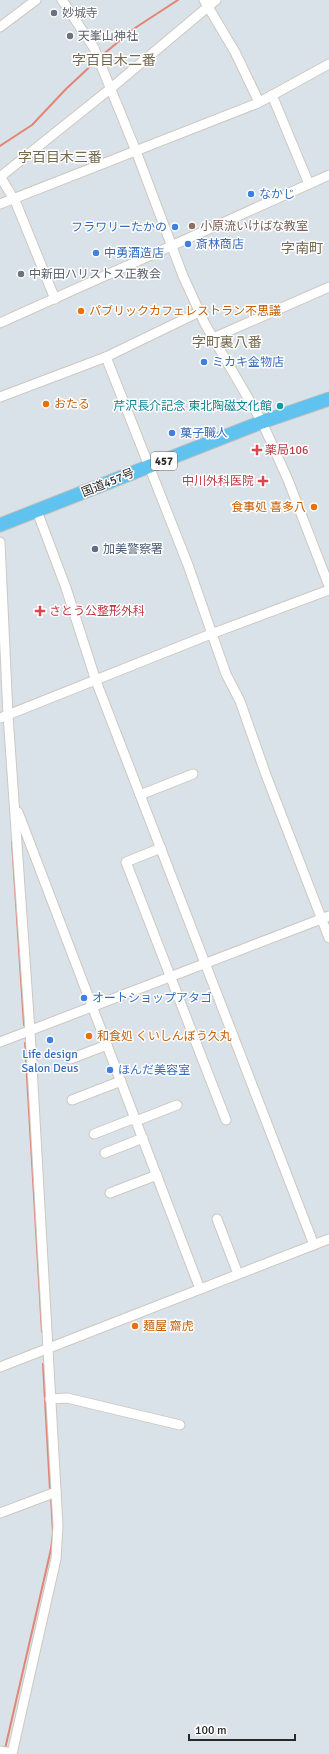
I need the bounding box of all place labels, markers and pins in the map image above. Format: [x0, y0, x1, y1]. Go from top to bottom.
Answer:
place label: 妙城寺 [62, 6, 98, 21]
marker: 妙城寺 [49, 8, 59, 18]
place label: 天峯山神社 [78, 29, 138, 44]
marker: 天峯山神社 [65, 31, 75, 41]
place label: なかじ [259, 187, 295, 202]
marker: なかじ [246, 189, 256, 199]
place label: 小原流いけばな教室 [200, 219, 308, 234]
place label: フラワリーたかの [71, 220, 167, 235]
marker: 小原流いけばな教室 [187, 221, 197, 231]
marker: フラワリーたかの [170, 222, 180, 232]
place label: 斎林商店 [196, 237, 244, 252]
marker: 斎林商店 [183, 239, 193, 249]
place label: 中勇酒造店 [104, 246, 164, 261]
marker: 中勇酒造店 [91, 248, 101, 258]
place label: 中新田ハリストス正教会 [29, 267, 161, 282]
marker: 中新田ハリストス正教会 [16, 269, 26, 279]
place label: パブリックカフェレストラン不思議 [89, 304, 281, 319]
marker: パブリックカフェレストラン不思議 [76, 306, 86, 316]
place label: ミカキ金物店 [212, 355, 284, 370]
marker: ミカキ金物店 [199, 357, 209, 367]
place label: おたる [54, 397, 90, 412]
marker: おたる [41, 399, 51, 409]
place label: 芹沢長介記念 東北陶磁文化館 [113, 399, 272, 414]
marker: 芹沢長介記念 東北陶磁文化館 [275, 401, 285, 411]
place label: 菓子職人 [180, 426, 228, 441]
marker: 菓子職人 [167, 428, 177, 438]
place label: 薬局106 [265, 443, 308, 458]
marker: 薬局106 [252, 445, 262, 455]
place label: 中川外科医院 [182, 474, 254, 489]
marker: 中川外科医院 [257, 475, 269, 487]
place label: 食事処 喜多八 [231, 500, 306, 515]
marker: 食事処 喜多八 [309, 502, 319, 512]
place label: 加美警察署 [103, 542, 163, 557]
marker: 加美警察署 [90, 544, 100, 554]
place label: さとう公整形外科 [49, 604, 145, 619]
marker: さとう公整形外科 [34, 605, 46, 617]
place label: オートショップアタゴ [92, 991, 212, 1006]
marker: オートショップアタゴ [79, 993, 89, 1003]
place label: 和食処 くいしんぼう久丸 [97, 1029, 232, 1044]
marker: 和食処 くいしんぼう久丸 [84, 1031, 94, 1041]
marker: Life design Salon Deus [45, 1035, 55, 1045]
place label: Life design Salon Deus [21, 1047, 79, 1076]
place label: ほんだ美容室 [118, 1063, 190, 1078]
marker: ほんだ美容室 [105, 1065, 115, 1075]
place label: 麺屋 齋虎 [143, 1319, 194, 1334]
marker: 麺屋 齋虎 [130, 1321, 140, 1331]

